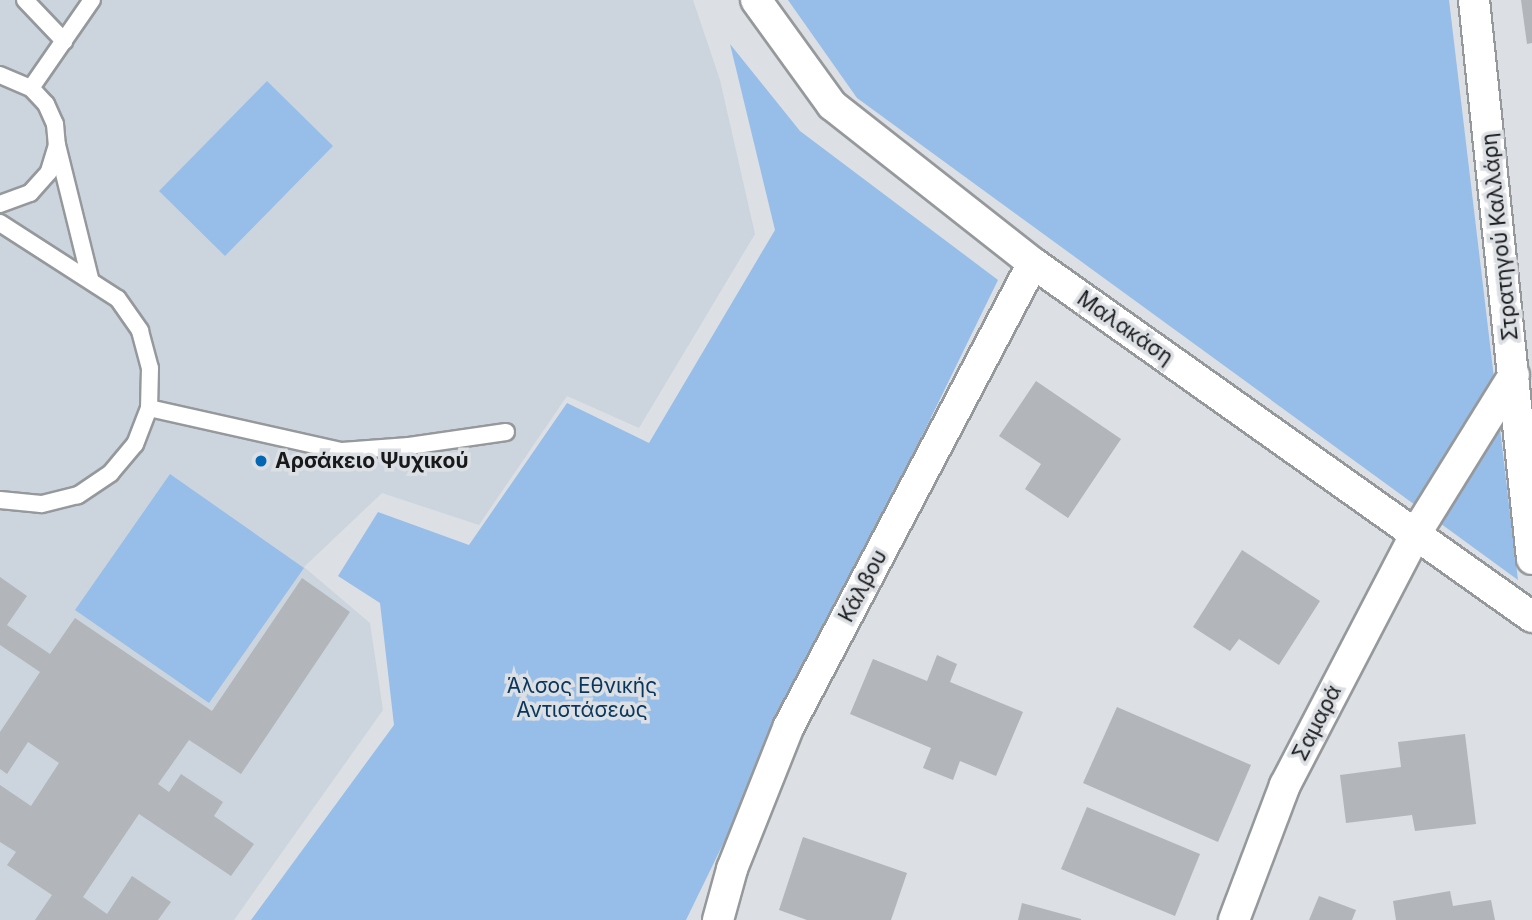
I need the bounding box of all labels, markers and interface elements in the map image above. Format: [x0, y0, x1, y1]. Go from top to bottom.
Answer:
street label: Στρατηγού Καλλάρη [1477, 132, 1523, 342]
street label: Μαλακάση [1072, 286, 1178, 370]
place label: Αρσάκειο Ψυχικού [275, 448, 469, 474]
marker: Αρσάκειο Ψυχικού [253, 453, 269, 469]
street label: Κάλβου [834, 546, 892, 626]
park label: Άλσος Εθνικής Αντιστάσεως [507, 673, 657, 723]
street label: Σαμαρά [1287, 681, 1347, 765]

